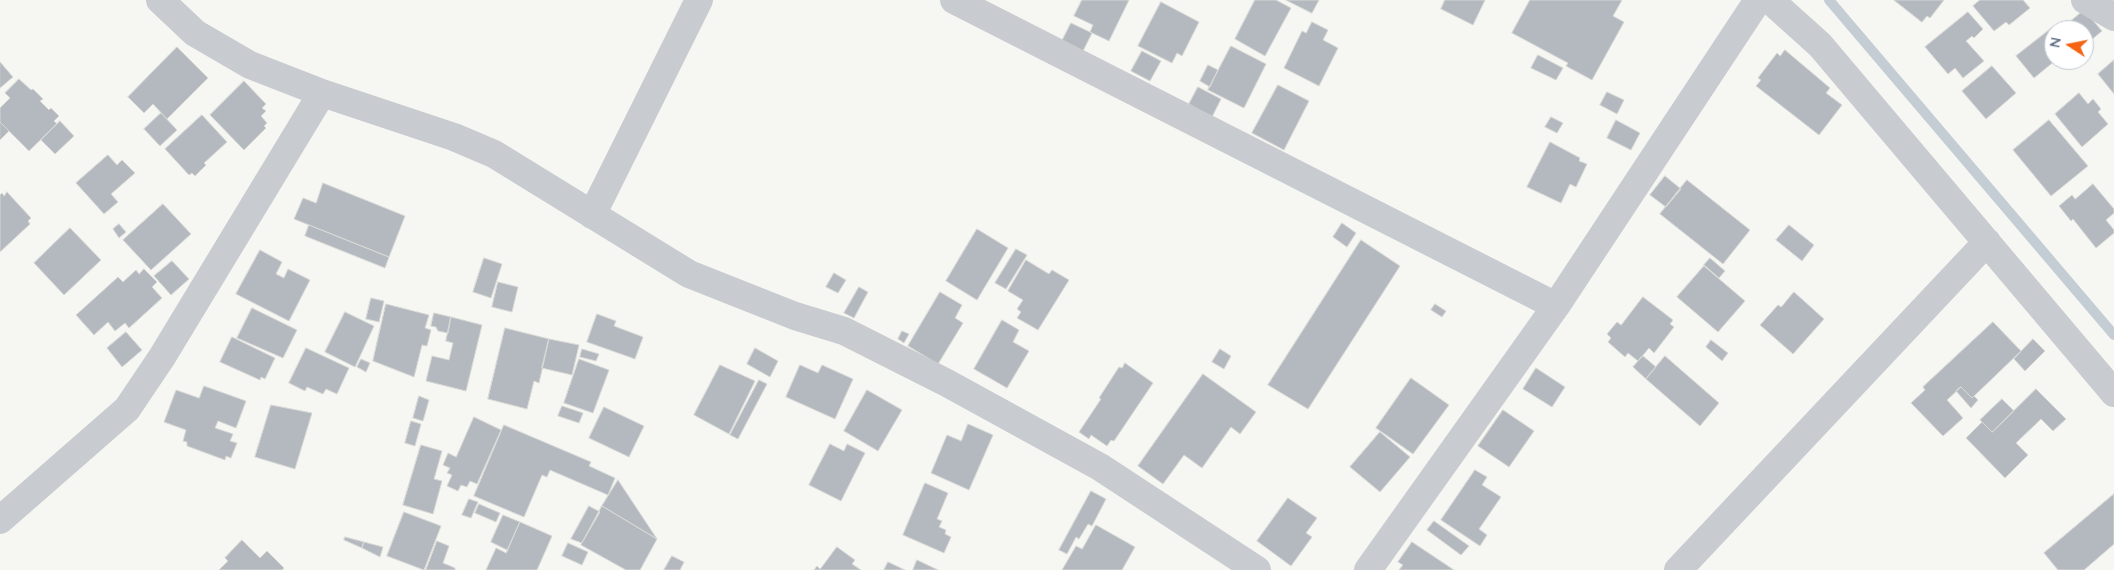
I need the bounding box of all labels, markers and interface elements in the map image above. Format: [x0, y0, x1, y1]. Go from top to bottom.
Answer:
north arrow [2044, 20, 2094, 70]
text: N [2045, 36, 2065, 49]

